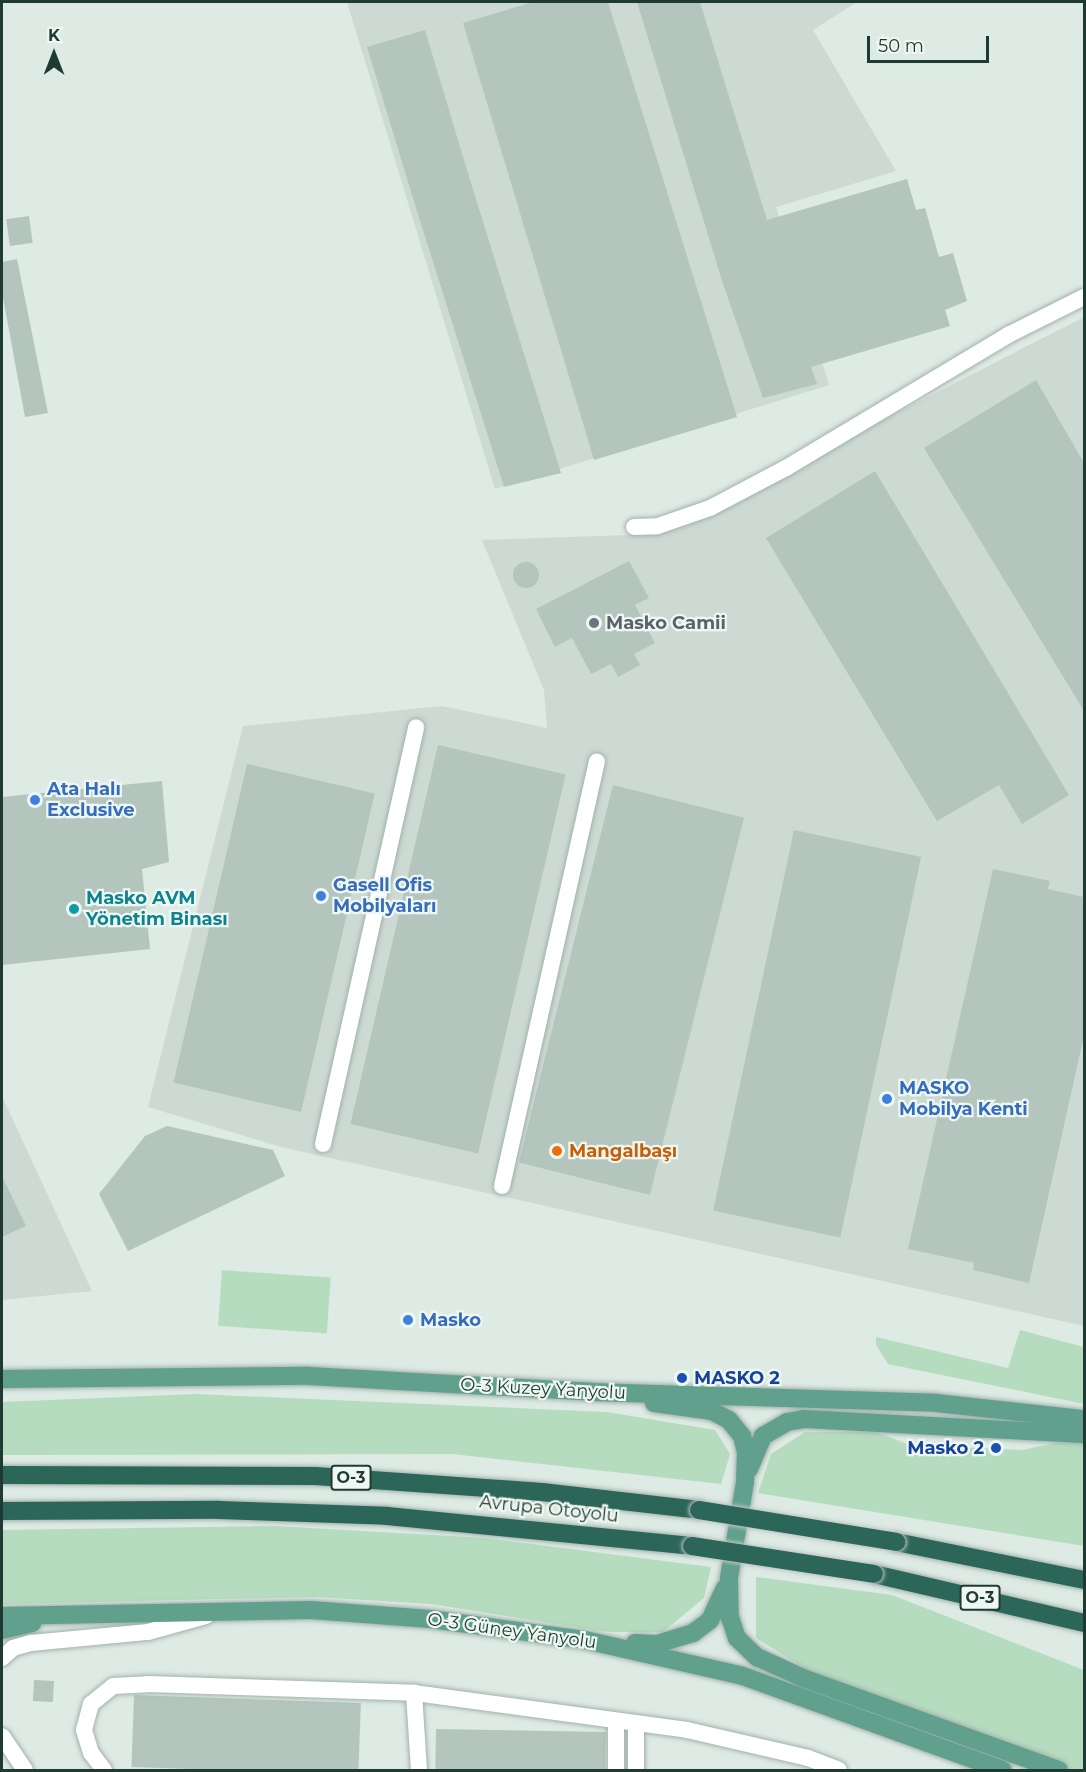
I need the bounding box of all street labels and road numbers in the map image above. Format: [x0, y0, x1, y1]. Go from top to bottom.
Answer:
street label: O-3 Kuzey Yanyolu [460, 1374, 626, 1404]
road number: O-3 [330, 1465, 372, 1491]
street label: Avrupa Otoyolu [478, 1491, 620, 1527]
road number: O-3 [959, 1585, 1001, 1611]
street label: O-3 Güney Yanyolu [426, 1608, 598, 1654]

